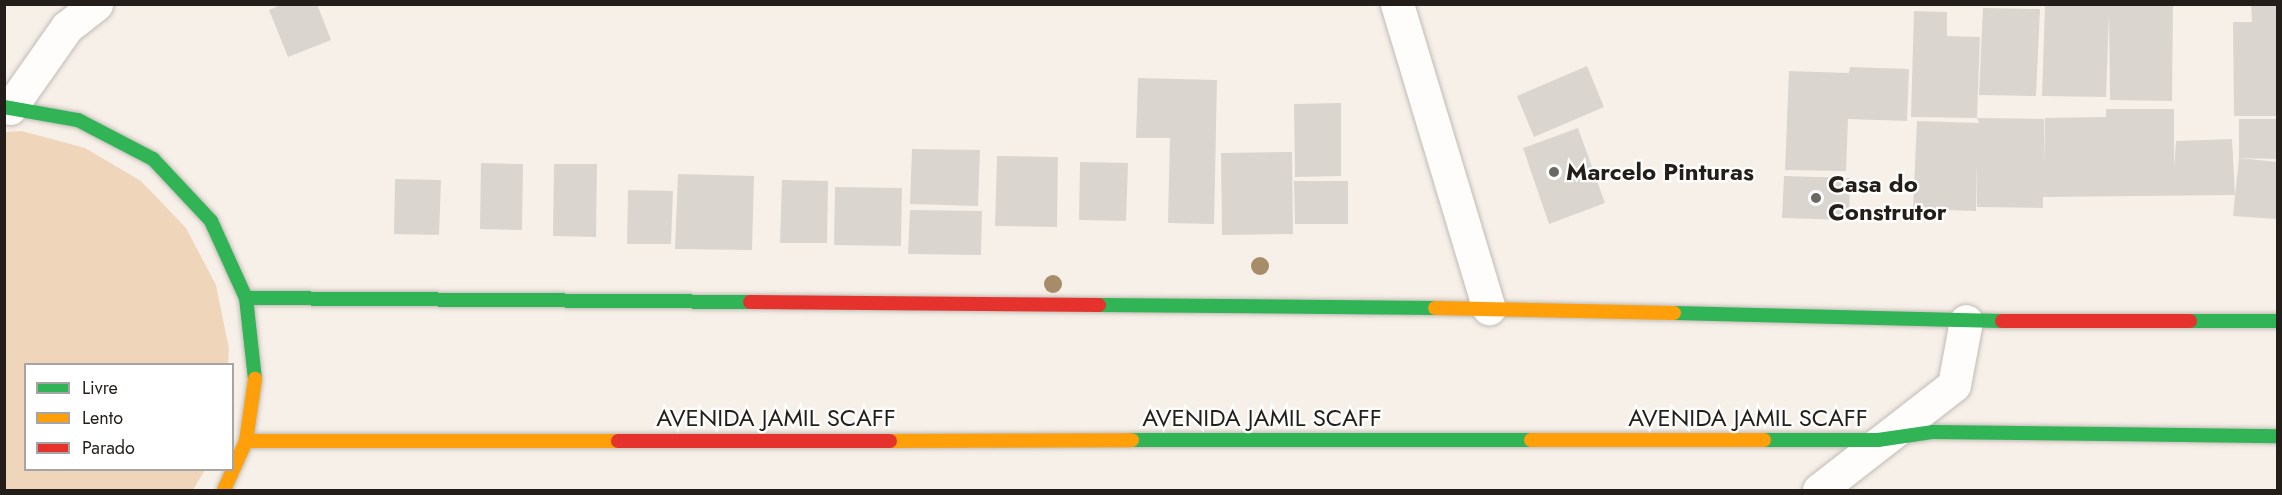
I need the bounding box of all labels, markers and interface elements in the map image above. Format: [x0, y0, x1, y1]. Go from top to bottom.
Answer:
place label: Marcelo Pinturas [1566, 158, 1754, 186]
marker: Marcelo Pinturas [1547, 165, 1561, 179]
place label: Casa do Construtor [1828, 170, 1947, 226]
marker: Casa do Construtor [1809, 191, 1823, 205]
legend [24, 363, 234, 471]
text: Livre [82, 375, 118, 401]
street label: AVENIDA JAMIL SCAFF [656, 404, 896, 432]
street label: AVENIDA JAMIL SCAFF [1142, 404, 1382, 432]
street label: AVENIDA JAMIL SCAFF [1628, 404, 1868, 432]
text: Lento [82, 405, 123, 431]
text: Parado [82, 435, 135, 461]

